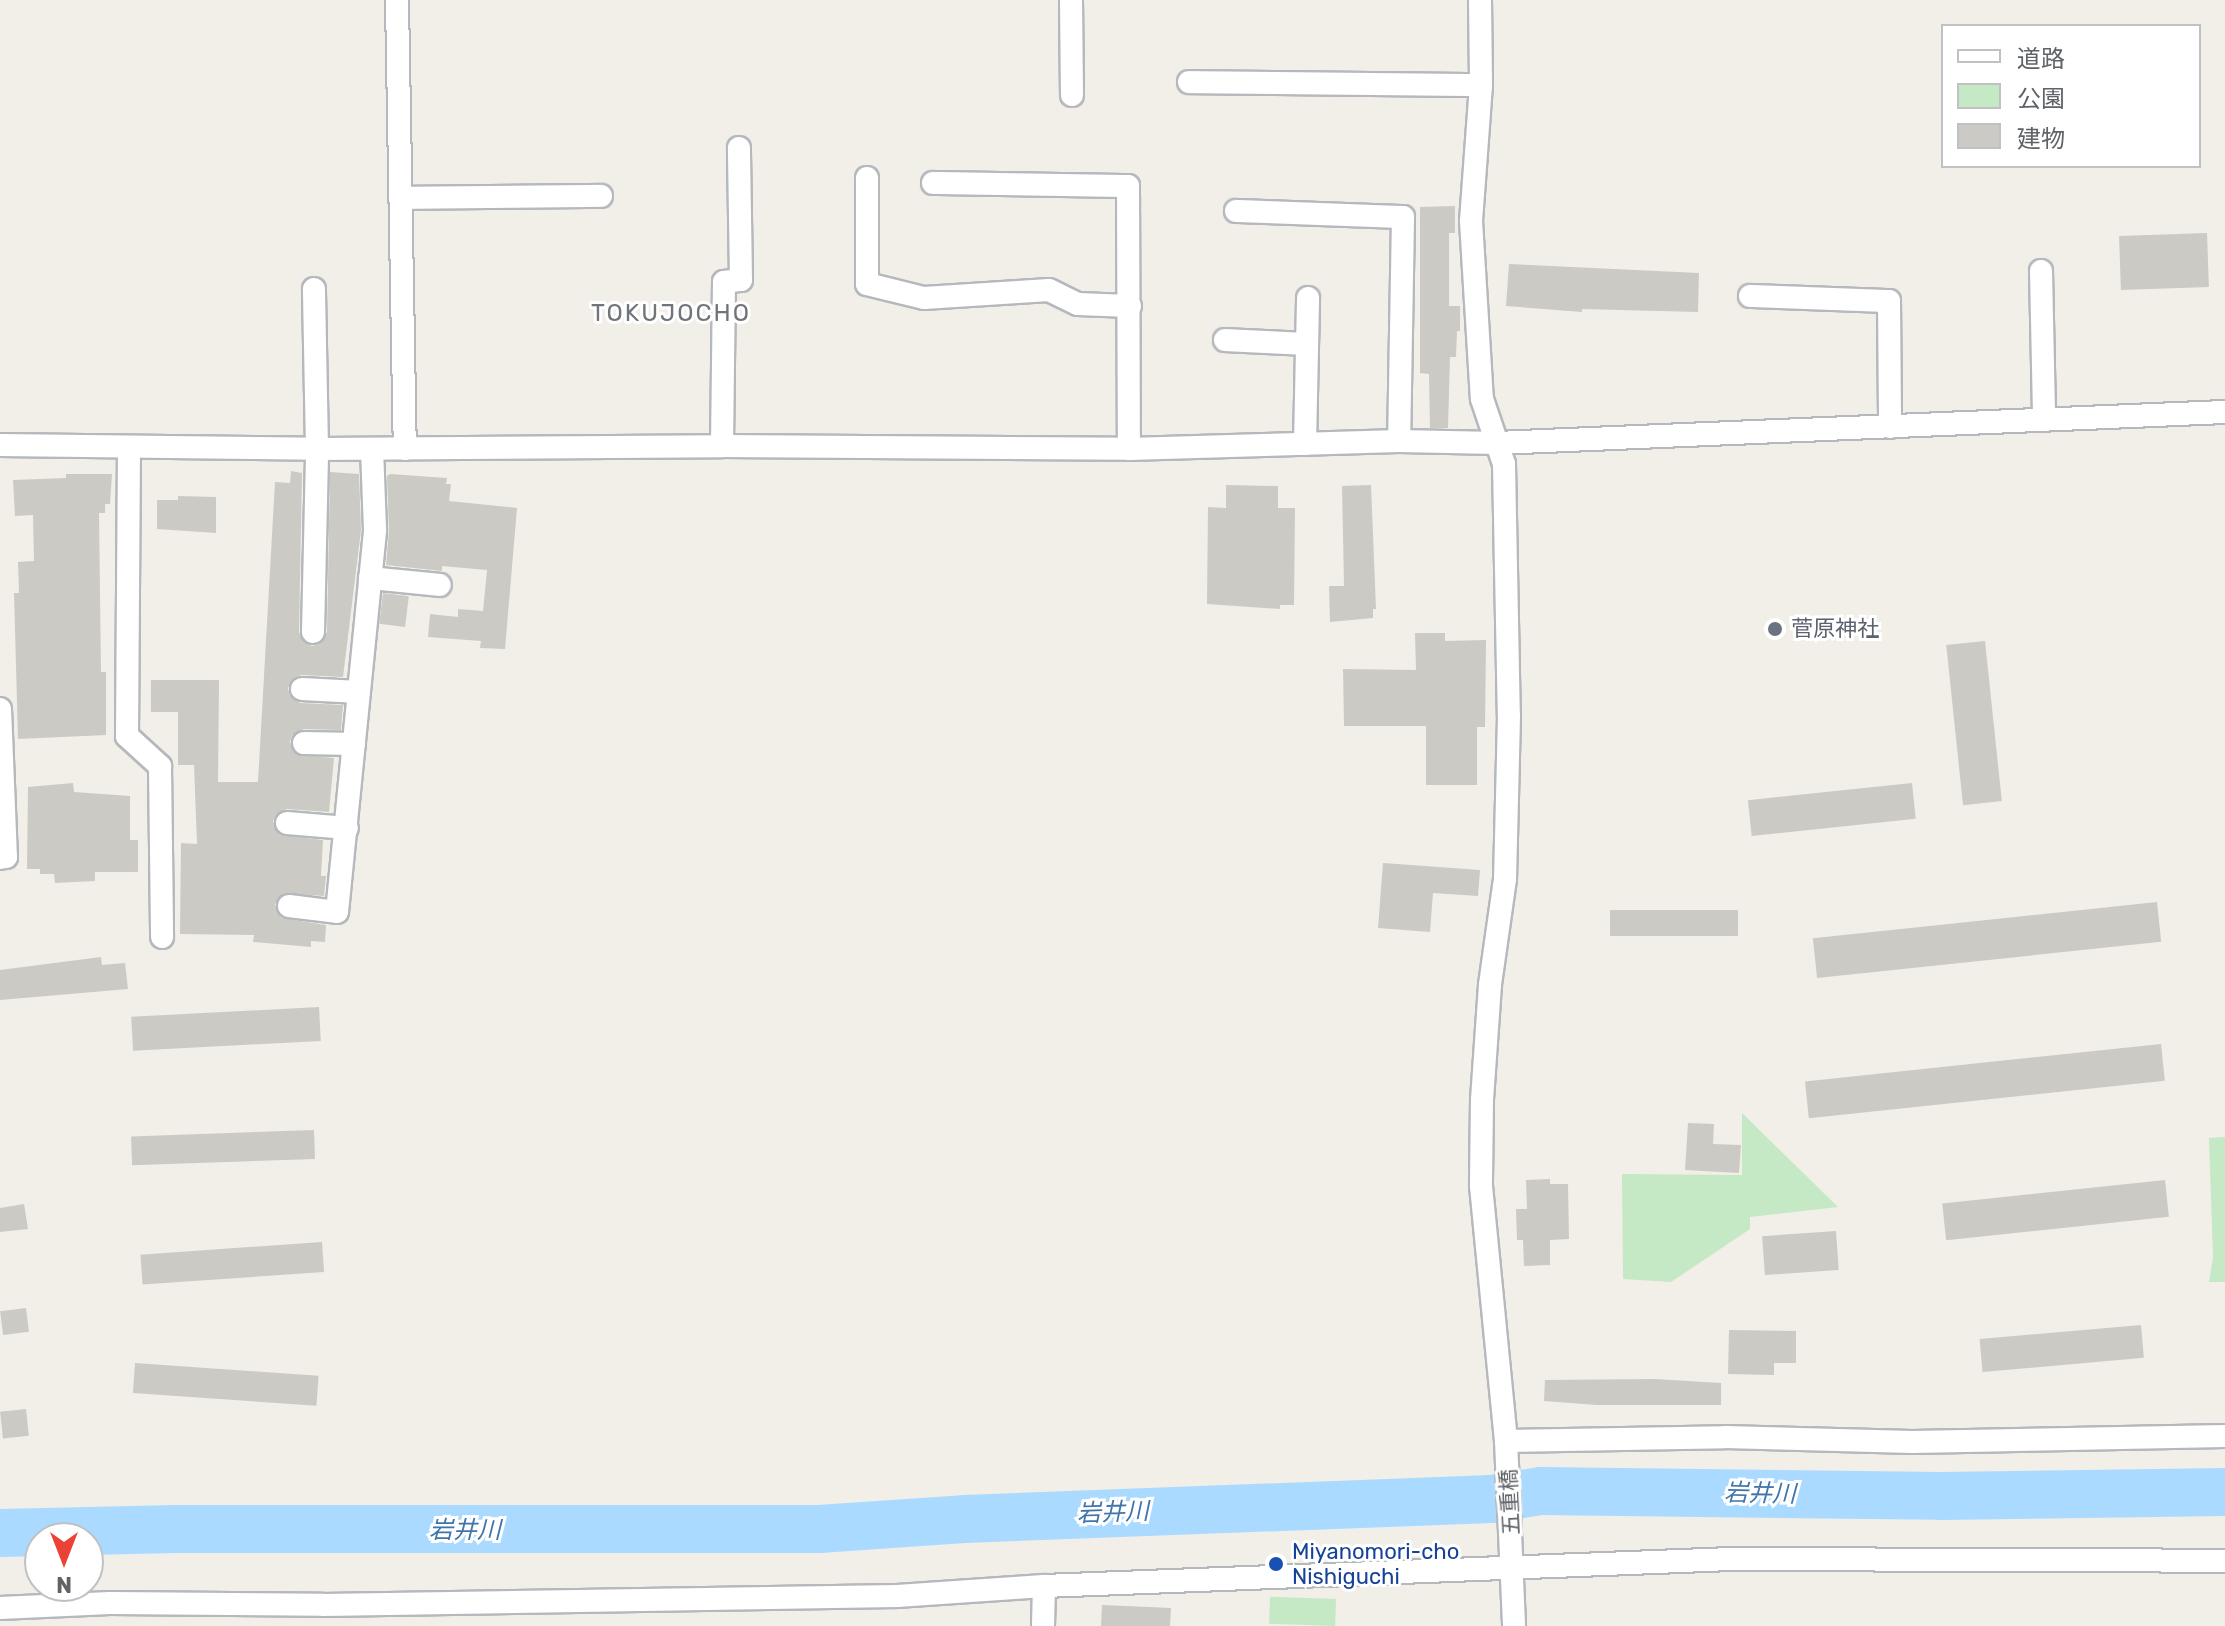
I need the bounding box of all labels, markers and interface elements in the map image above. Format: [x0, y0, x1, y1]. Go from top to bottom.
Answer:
legend [1941, 24, 2201, 168]
text: 道路 [2017, 45, 2065, 73]
text: 公園 [2017, 85, 2065, 113]
text: 建物 [2017, 125, 2065, 153]
district label: TOKUJOCHO [591, 300, 751, 328]
place label: 菅原神社 [1791, 616, 1879, 642]
marker: 菅原神社 [1766, 620, 1784, 638]
street label: 五重橋 [1495, 1468, 1525, 1536]
water label: 岩井川 [1724, 1479, 1796, 1509]
water label: 岩井川 [1077, 1497, 1149, 1529]
water label: 岩井川 [429, 1517, 501, 1545]
north arrow [24, 1522, 104, 1602]
place label: Miyanomori-cho Nishiguchi [1292, 1538, 1459, 1590]
marker: Miyanomori-cho Nishiguchi [1267, 1555, 1285, 1573]
text: N [56, 1571, 72, 1598]

